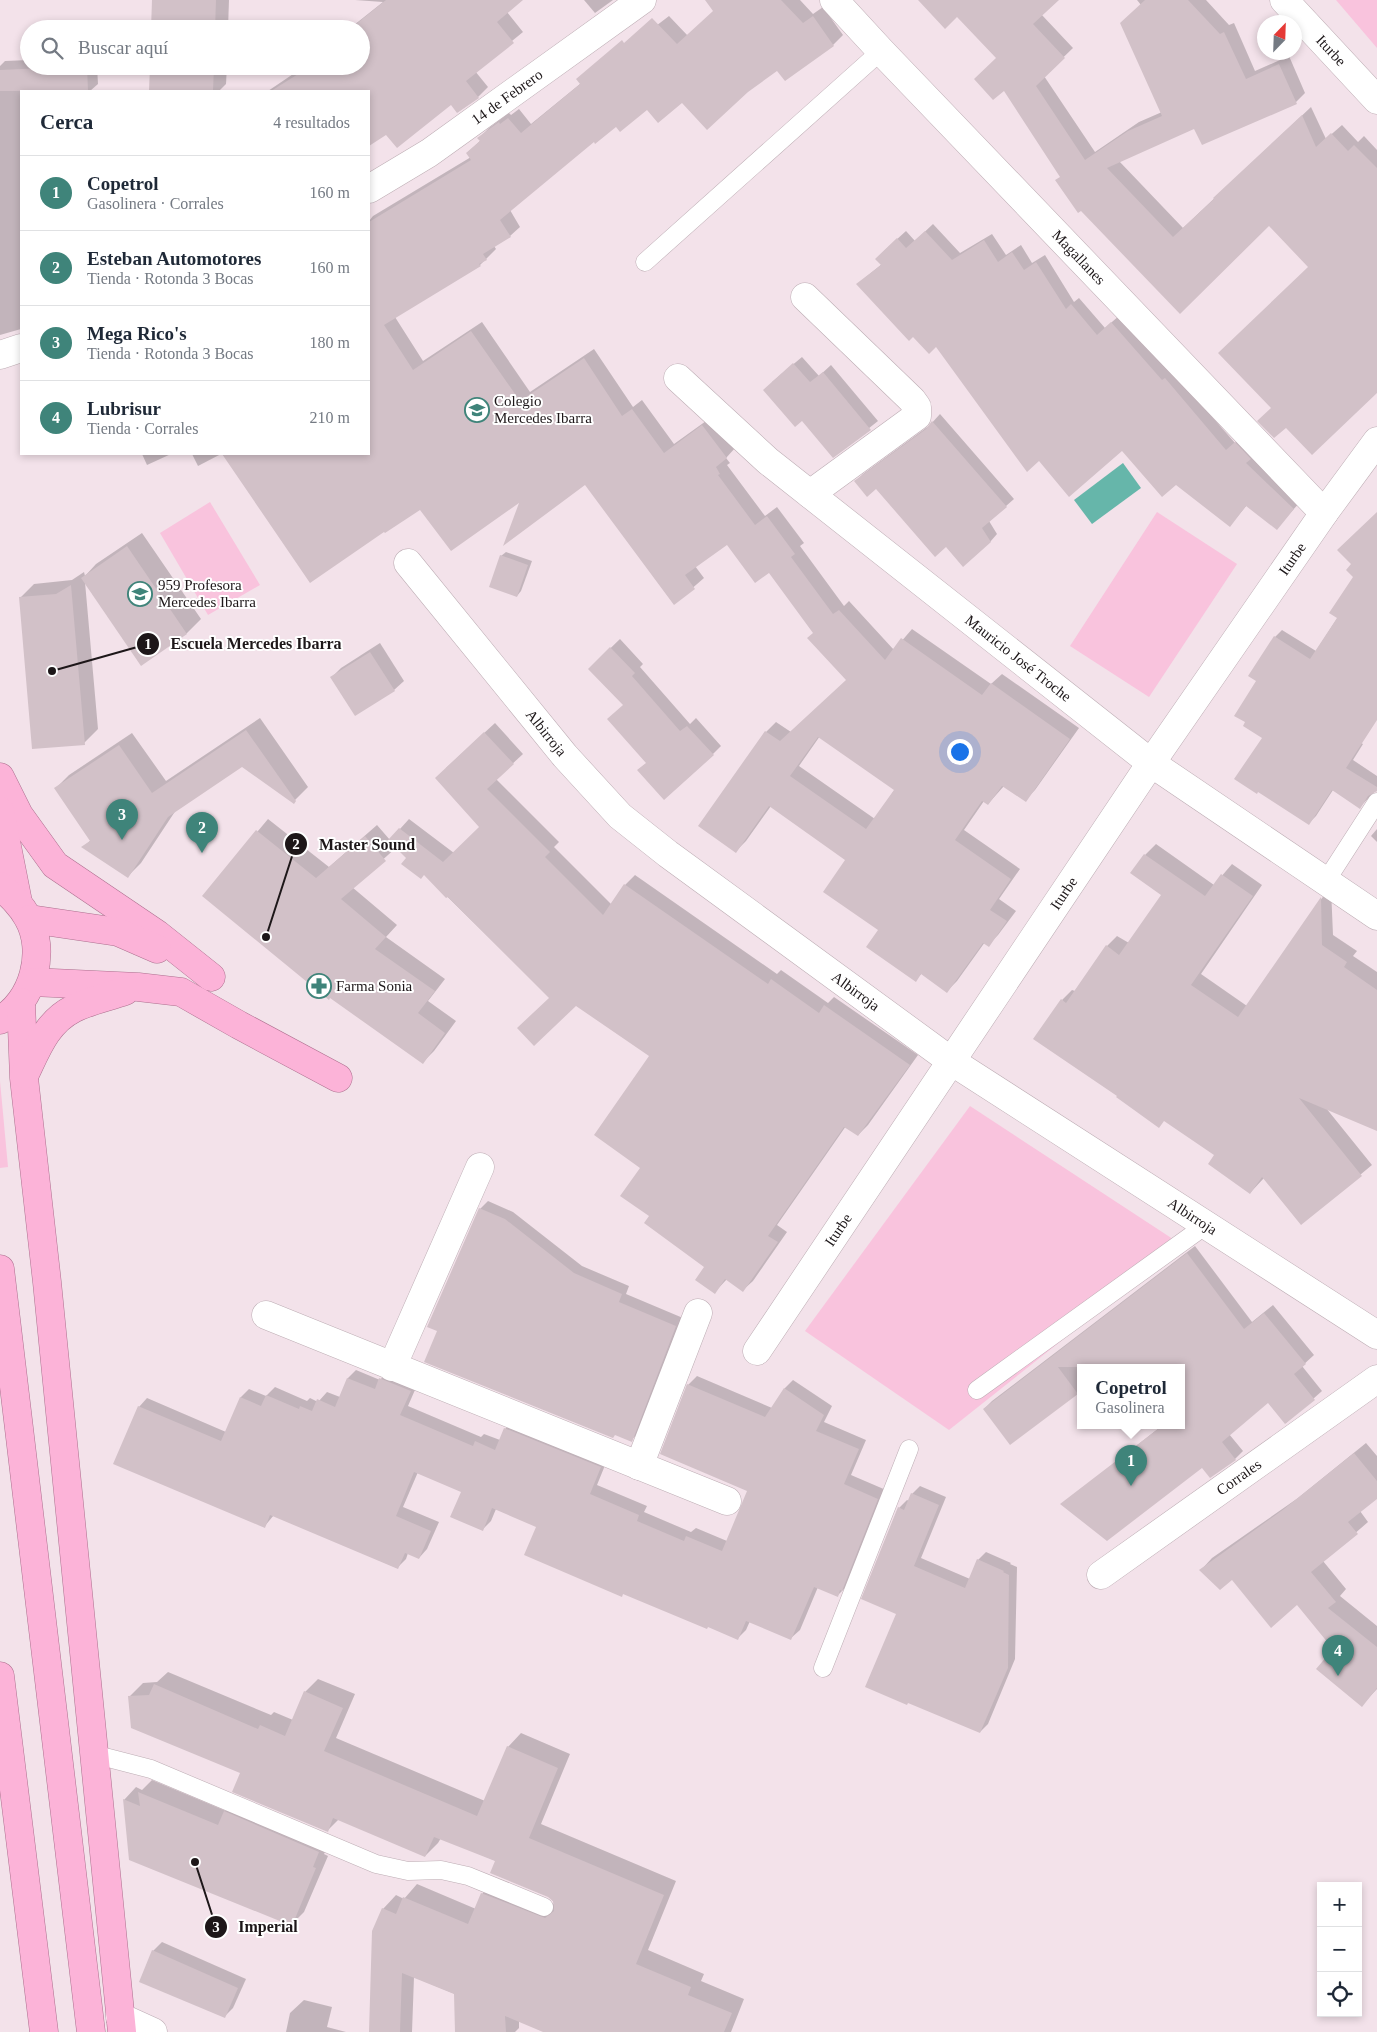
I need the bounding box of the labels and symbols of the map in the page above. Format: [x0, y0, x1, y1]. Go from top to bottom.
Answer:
north arrow [1257, 15, 1302, 60]
street label: Iturbe [1313, 32, 1349, 69]
street label: 14 de Febrero [468, 66, 546, 128]
street label: Magallanes [1049, 227, 1109, 288]
place label: Colegio Mercedes Ibarra [494, 393, 592, 426]
school or university icon: Colegio Mercedes Ibarra [464, 397, 490, 423]
street label: Iturbe [1275, 539, 1309, 578]
place label: 959 Profesora Mercedes Ibarra [158, 577, 256, 610]
school or university icon: 959 Profesora Mercedes Ibarra [127, 581, 153, 607]
street label: Mauricio José Troche [962, 612, 1074, 705]
callout: Escuela Mercedes Ibarra [135, 628, 352, 659]
text: Escuela Mercedes Ibarra [170, 635, 342, 652]
text: 1 [144, 636, 152, 652]
street label: Albirroja [523, 706, 570, 760]
your location [947, 739, 973, 765]
pin: 3 [106, 799, 138, 840]
pin: 2 [186, 812, 218, 853]
callout: Master Sound [284, 829, 425, 860]
text: 2 [292, 836, 300, 852]
text: Master Sound [319, 836, 415, 853]
street label: Iturbe [1047, 874, 1081, 913]
street label: Albirroja [829, 969, 883, 1014]
pharmacy icon: Farma Sonia [306, 973, 332, 999]
place label: Farma Sonia [336, 978, 413, 994]
street label: Albirroja [1165, 1195, 1220, 1238]
street label: Iturbe [822, 1210, 855, 1249]
pin: 1 [1115, 1445, 1147, 1486]
street label: Corrales [1213, 1456, 1264, 1498]
pin: 4 [1322, 1635, 1354, 1676]
callout: Imperial [203, 1911, 308, 1942]
text: Imperial [238, 1918, 298, 1936]
text: 3 [212, 1919, 220, 1935]

